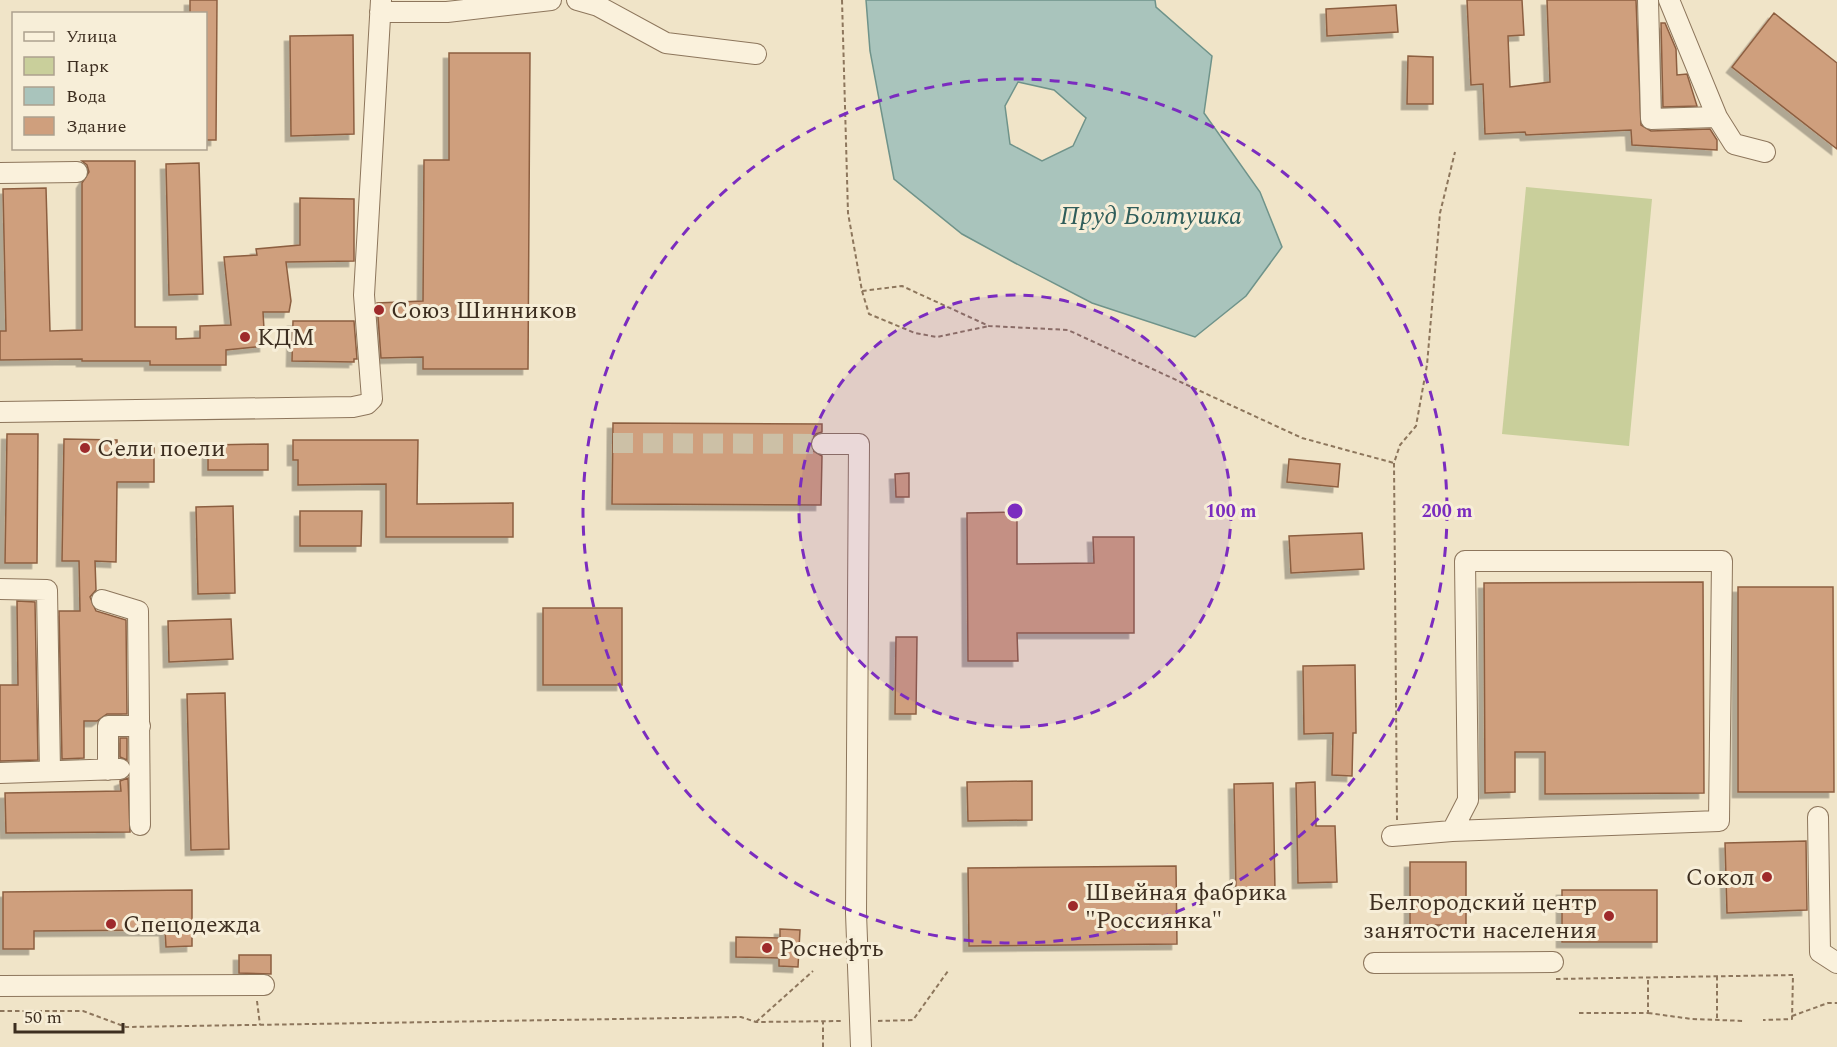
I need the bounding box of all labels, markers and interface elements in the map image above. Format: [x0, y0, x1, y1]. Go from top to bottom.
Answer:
legend [12, 12, 207, 150]
text: Улица [66, 23, 117, 50]
text: Парк [66, 53, 109, 80]
text: Вода [66, 83, 106, 110]
text: Здание [66, 113, 126, 140]
water label: Пруд Болтушка [1060, 196, 1242, 236]
place label: Союз Шинников [391, 293, 577, 329]
marker: Союз Шинников [372, 303, 386, 317]
place label: КДМ [257, 320, 315, 356]
marker: КДМ [238, 330, 252, 344]
place label: Сели поели [97, 431, 225, 467]
marker: Сели поели [78, 441, 92, 455]
text: 100 m [1205, 498, 1257, 525]
text: 200 m [1421, 498, 1473, 525]
centre of rings [1005, 501, 1025, 521]
place label: Сокол [1686, 860, 1755, 896]
marker: Сокол [1760, 870, 1774, 884]
place label: Швейная фабрика "Россиянка" [1085, 875, 1287, 939]
place label: Белгородский центр занятости населения [1363, 885, 1597, 949]
marker: Швейная фабрика "Россиянка" [1066, 899, 1080, 913]
place label: Спецодежда [123, 907, 261, 943]
marker: Белгородский центр занятости населения [1602, 909, 1616, 923]
marker: Спецодежда [104, 917, 118, 931]
place label: Роснефть [779, 931, 883, 967]
marker: Роснефть [760, 941, 774, 955]
scale bar [15, 996, 123, 1034]
text: 50 m [24, 1004, 62, 1031]

